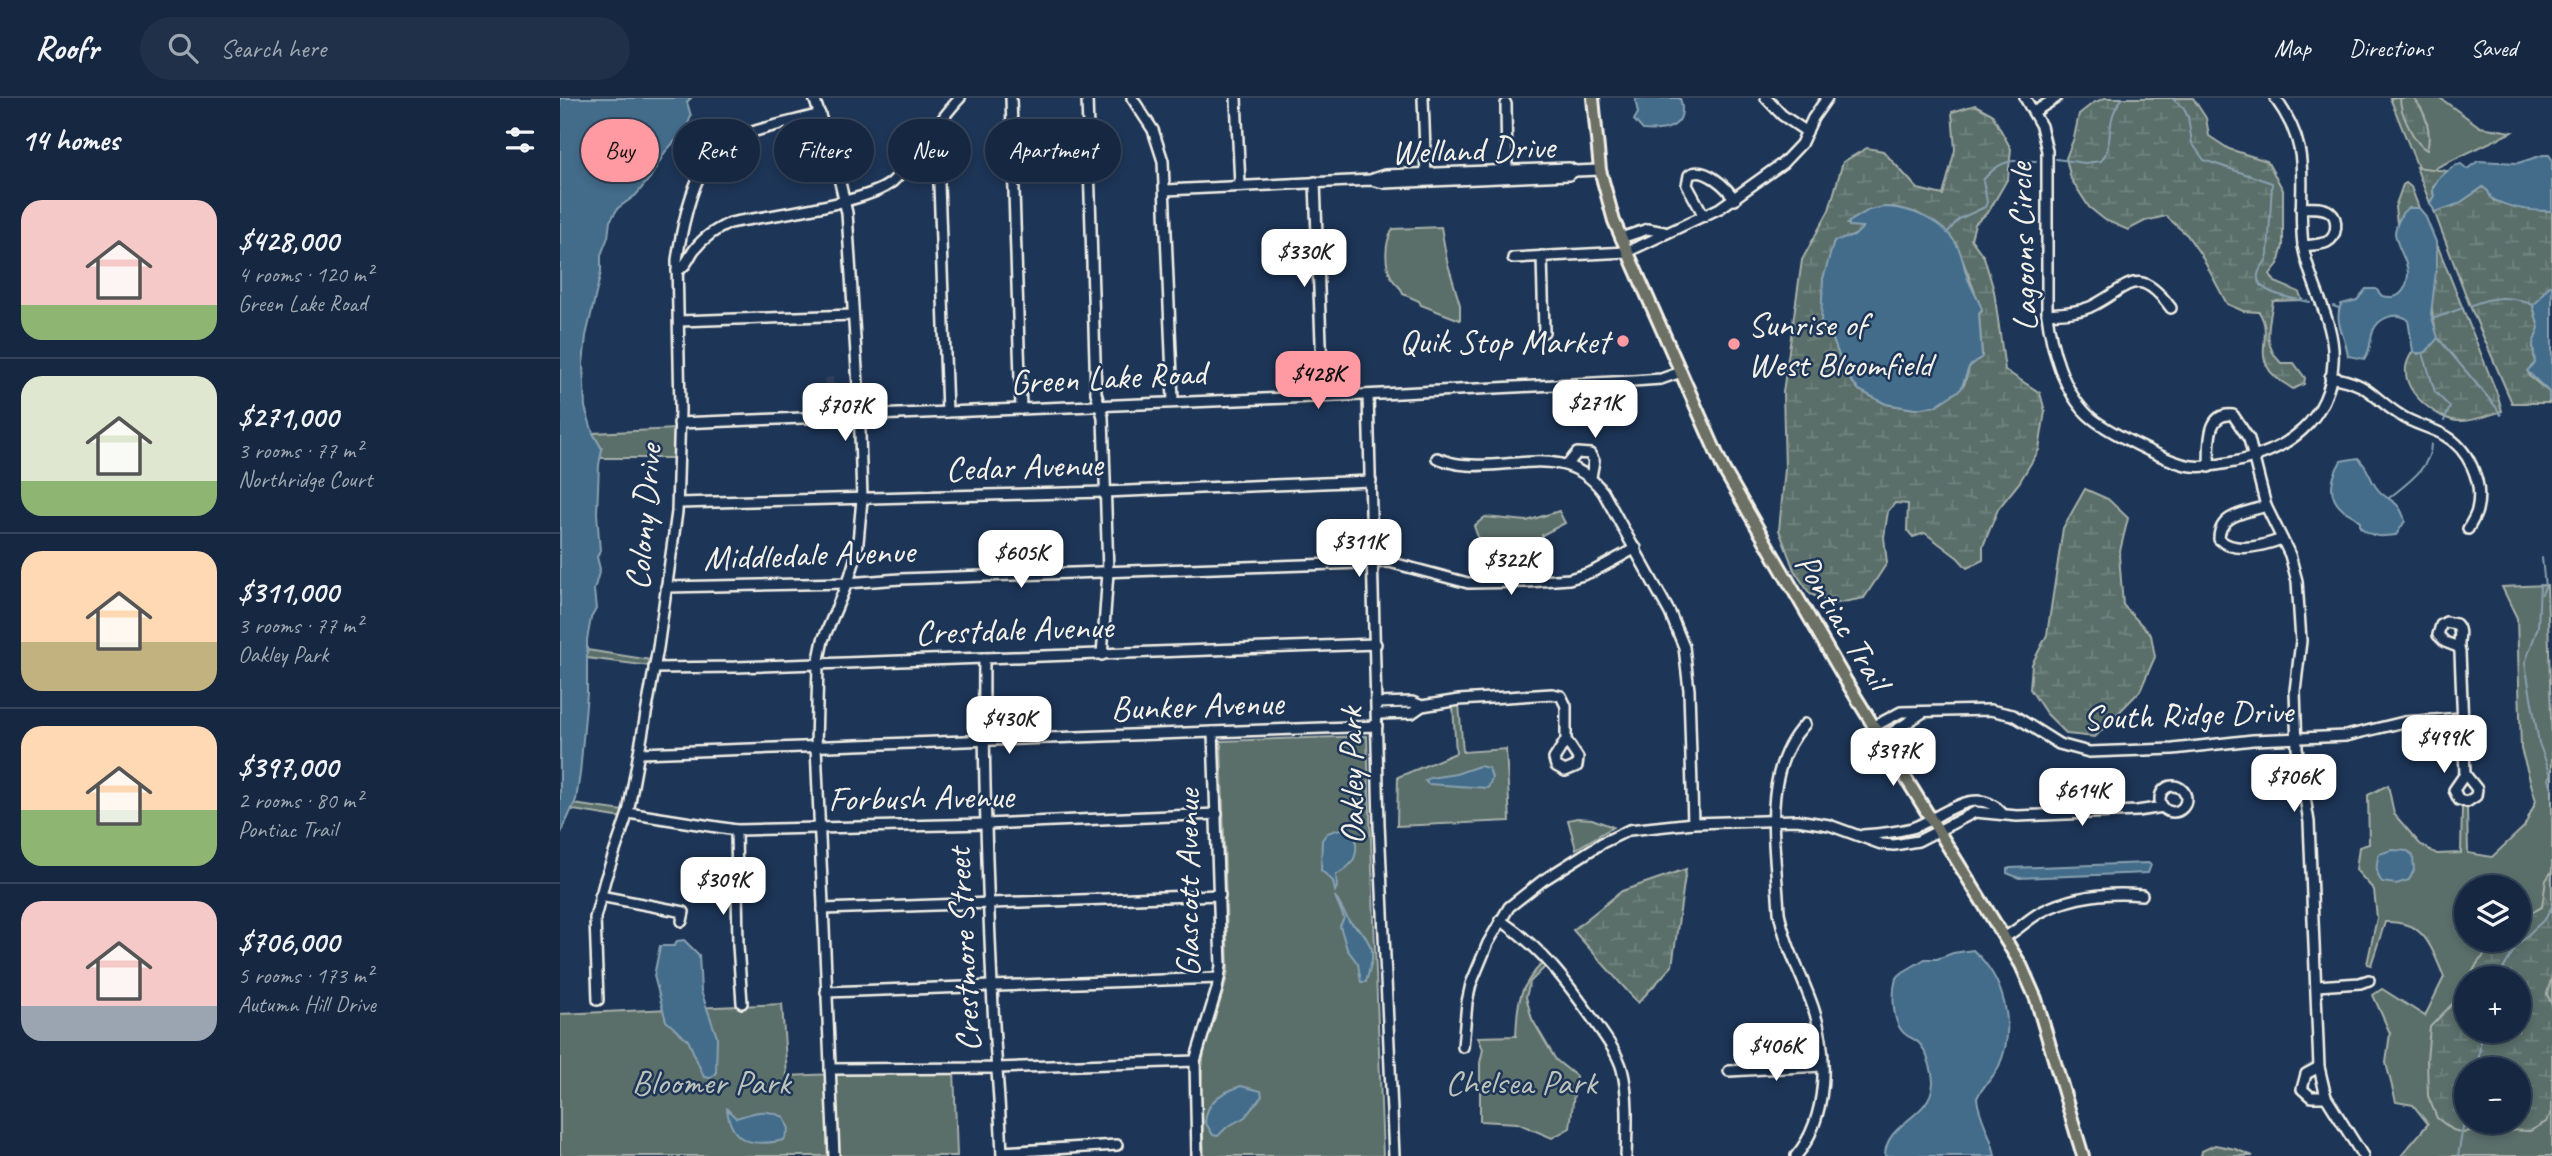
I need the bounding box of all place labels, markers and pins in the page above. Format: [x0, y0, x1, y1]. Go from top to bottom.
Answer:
pin: $330K [1255, 230, 1353, 289]
place label: Sunrise of West Bloomfield [1748, 302, 1937, 387]
place label: Quik Stop Market [1399, 319, 1613, 364]
marker: Quik Stop Market [1615, 333, 1631, 349]
marker: Sunrise of West Bloomfield [1726, 336, 1742, 352]
pin: $428K [1269, 352, 1367, 411]
pin: $271K [1546, 380, 1644, 440]
pin: $707K [796, 384, 894, 443]
pin: $311K [1310, 519, 1408, 579]
pin: $605K [972, 531, 1070, 590]
pin: $322K [1462, 538, 1560, 597]
pin: $430K [960, 696, 1058, 756]
pin: $499K [2395, 716, 2493, 775]
pin: $397K [1844, 728, 1942, 788]
pin: $706K [2245, 754, 2343, 814]
pin: $614K [2033, 768, 2131, 828]
pin: $309K [674, 858, 772, 917]
pin: $406K [1727, 1024, 1825, 1083]

